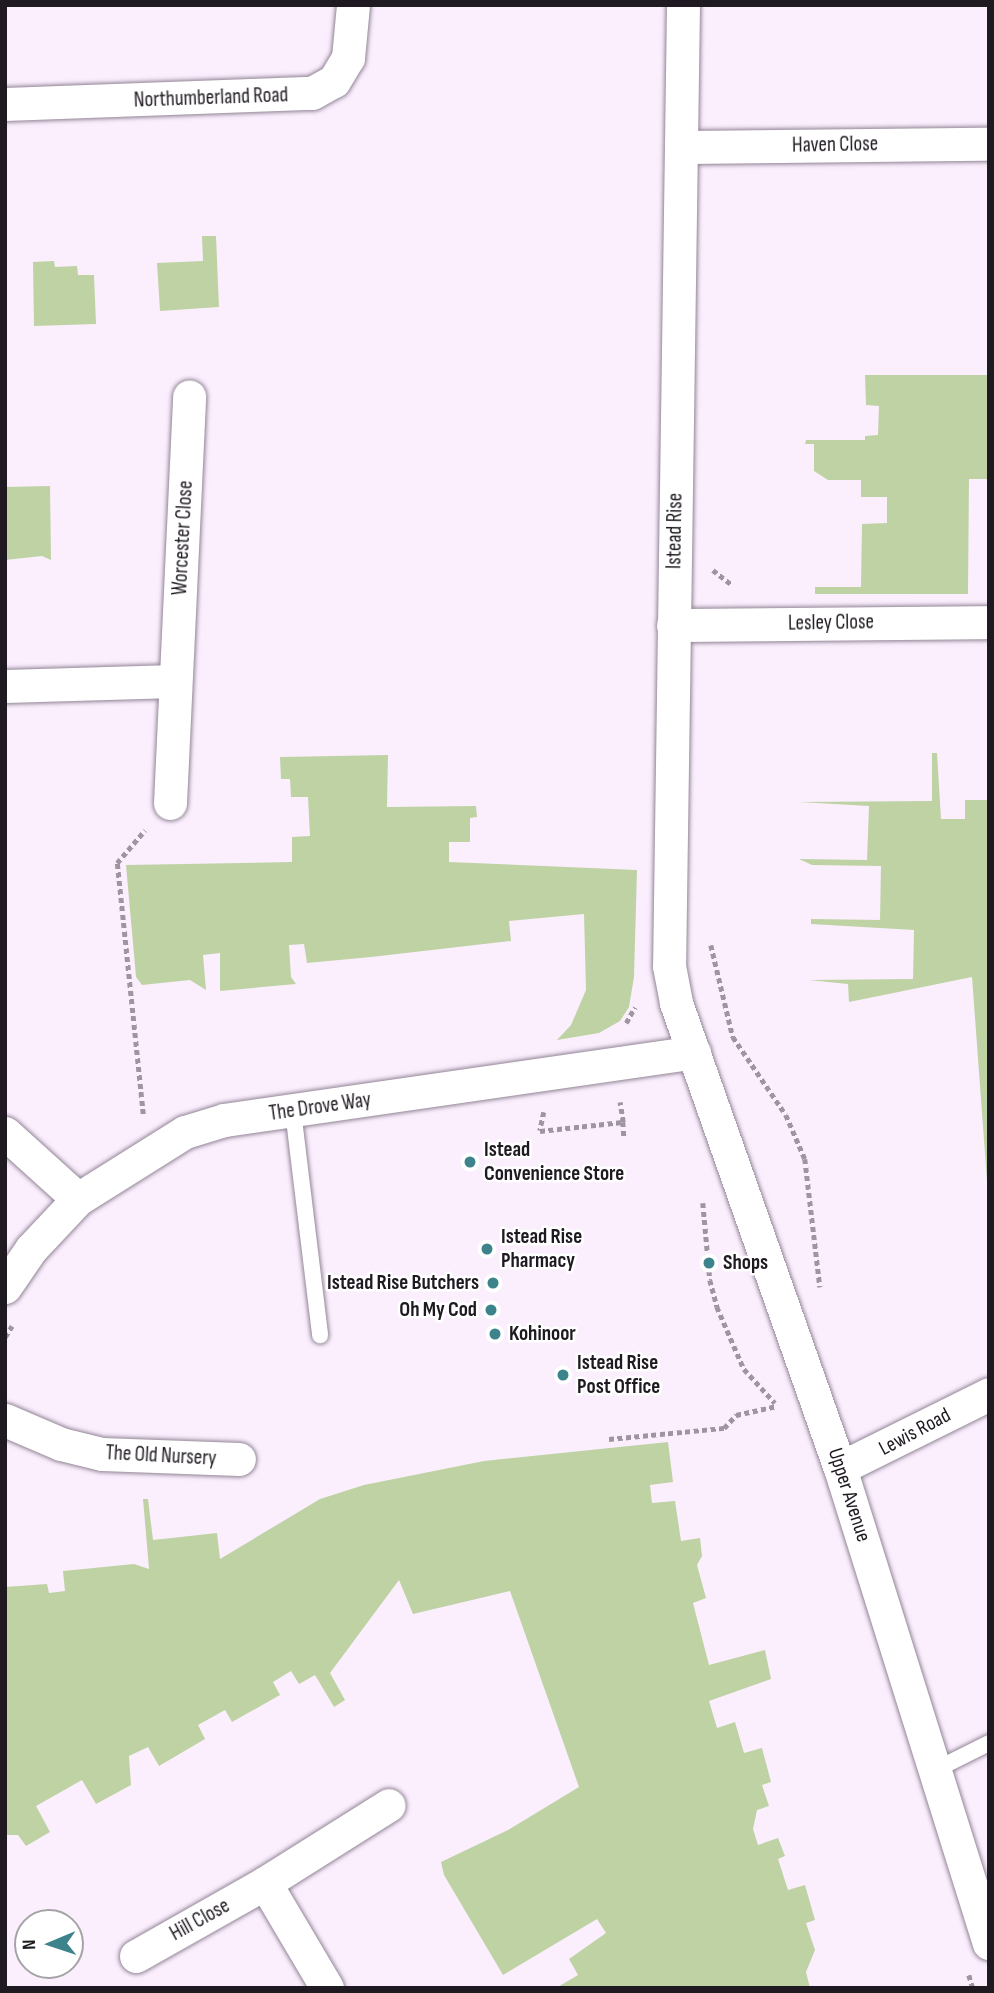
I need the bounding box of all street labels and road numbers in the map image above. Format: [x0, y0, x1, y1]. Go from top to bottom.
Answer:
street label: Northumberland Road [133, 83, 289, 113]
street label: Haven Close [792, 132, 878, 158]
street label: Worcester Close [167, 480, 199, 596]
street label: Istead Rise [662, 493, 688, 569]
street label: Lesley Close [788, 610, 874, 636]
street label: The Drove Way [267, 1087, 373, 1127]
street label: Lewis Road [875, 1403, 955, 1461]
street label: The Old Nursery [105, 1441, 217, 1471]
street label: Upper Avenue [822, 1445, 876, 1545]
street label: Hill Close [166, 1893, 234, 1947]

